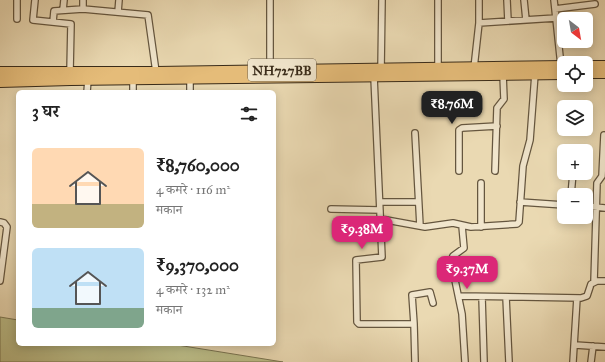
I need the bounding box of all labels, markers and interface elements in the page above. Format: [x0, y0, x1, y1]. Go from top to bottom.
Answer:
north arrow [557, 12, 593, 48]
map controls [557, 12, 593, 224]
button: locate [557, 56, 593, 92]
road number: NH727BB [248, 59, 316, 81]
pin: ₹8.76M [419, 91, 485, 125]
text: ₹8.76M [430, 96, 474, 112]
button: layers [557, 100, 593, 136]
text: 3 घर [32, 101, 59, 122]
icon: filters [238, 103, 260, 125]
button: + [557, 144, 593, 180]
text: ₹8,760,000 [156, 155, 240, 176]
icon: home [64, 164, 112, 212]
text: 4 कमरे · 116 m² [156, 182, 230, 198]
button: − [557, 188, 593, 224]
text: मकान [156, 202, 182, 218]
pin: ₹9.38M [329, 216, 395, 250]
text: ₹9.38M [341, 221, 383, 237]
text: ₹9,370,000 [156, 255, 239, 276]
pin: ₹9.37M [434, 256, 500, 290]
text: ₹9.37M [446, 261, 488, 277]
icon: home [64, 264, 112, 312]
text: 4 कमरे · 132 m² [156, 282, 230, 298]
text: मकान [156, 302, 182, 318]

